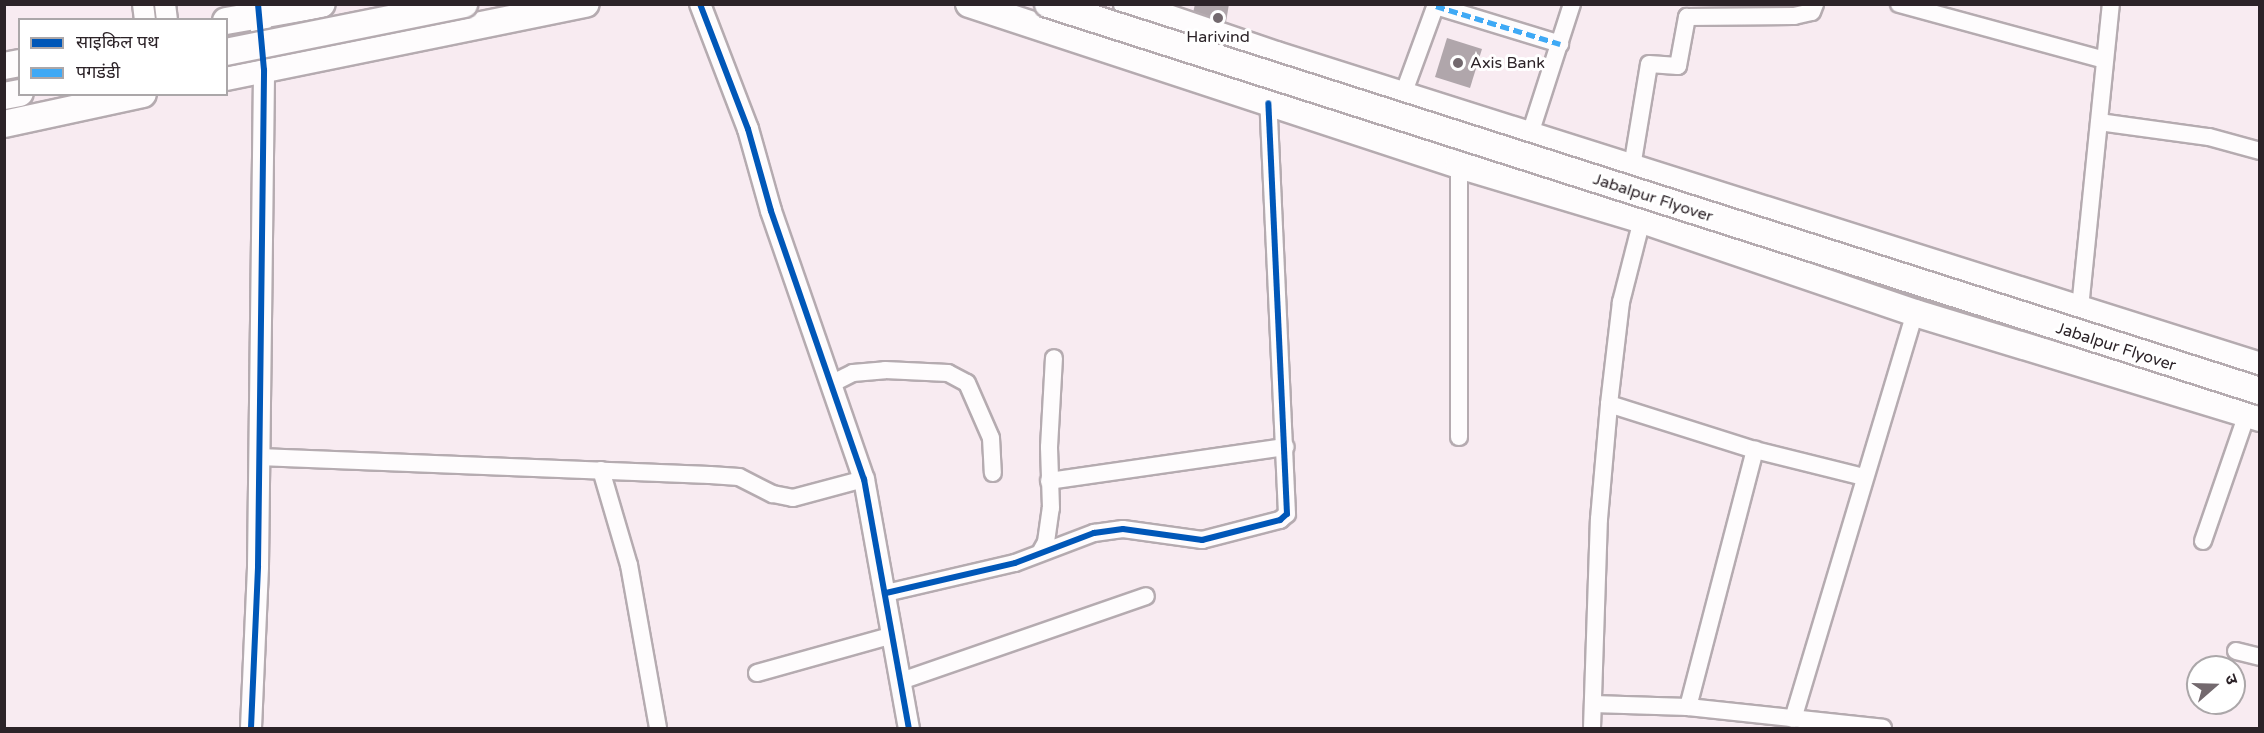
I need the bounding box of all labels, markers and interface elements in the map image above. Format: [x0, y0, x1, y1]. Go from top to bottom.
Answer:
marker: Harivind [1211, 11, 1225, 25]
legend [18, 18, 228, 96]
place label: Harivind [1186, 27, 1250, 47]
text: साइकिल पथ [76, 31, 159, 53]
place label: Axis Bank [1470, 53, 1545, 73]
marker: Axis Bank [1451, 56, 1465, 70]
text: पगडंडी [76, 61, 120, 83]
street label: Jabalpur Flyover [1591, 170, 1715, 226]
street label: Jabalpur Flyover [2054, 319, 2178, 375]
north arrow [2186, 655, 2246, 715]
text: उ [2220, 672, 2242, 687]

